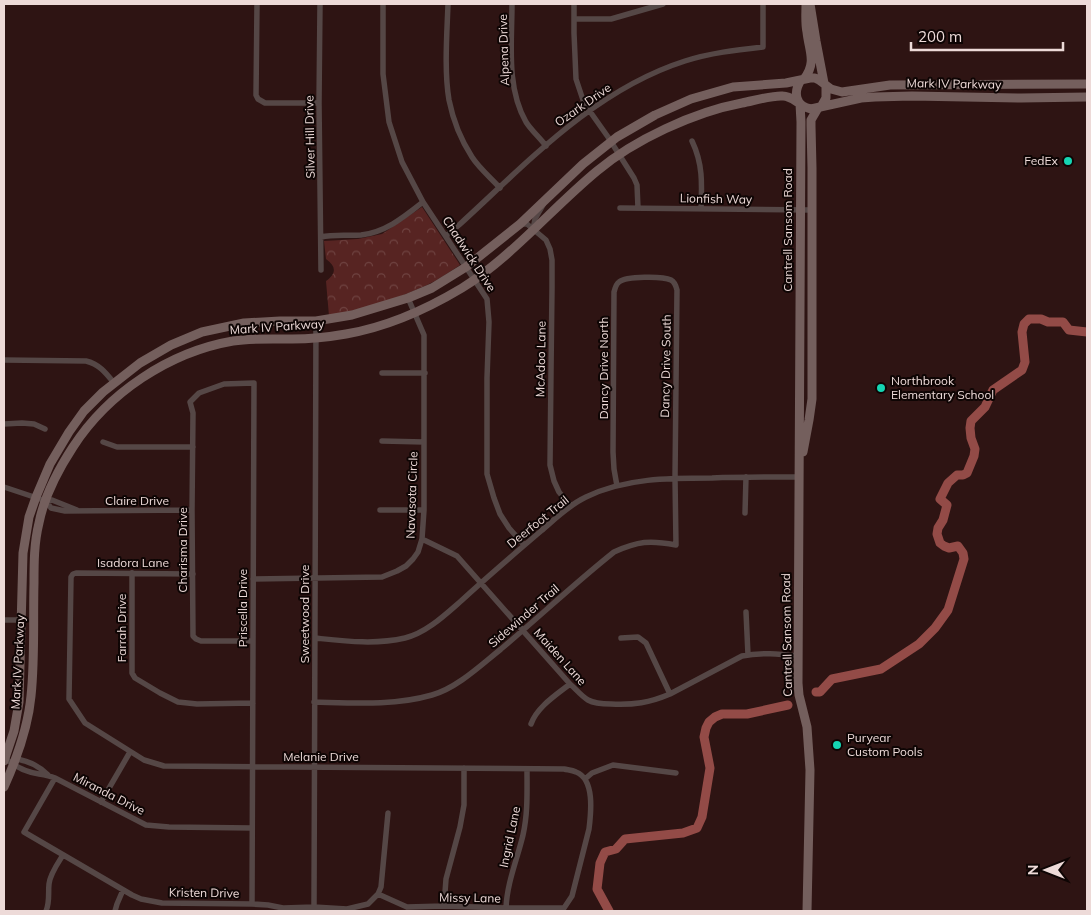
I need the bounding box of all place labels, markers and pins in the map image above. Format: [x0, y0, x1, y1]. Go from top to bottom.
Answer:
place label: FedEx [1024, 153, 1059, 168]
marker: FedEx [1062, 155, 1074, 167]
place label: Northbrook Elementary School [891, 373, 994, 402]
marker: Northbrook Elementary School [875, 382, 887, 394]
place label: Puryear Custom Pools [847, 730, 923, 759]
marker: Puryear Custom Pools [831, 739, 843, 751]

